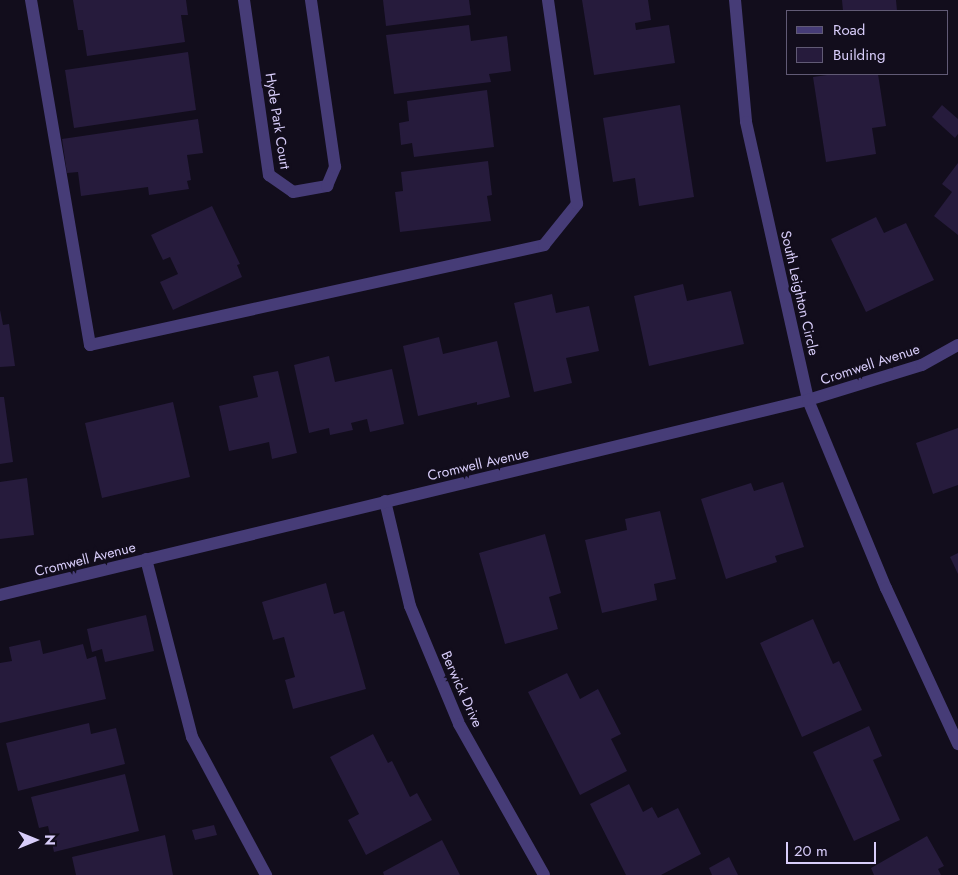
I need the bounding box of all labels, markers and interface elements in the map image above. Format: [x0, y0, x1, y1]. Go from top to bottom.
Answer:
legend [786, 10, 948, 75]
text: Road [833, 19, 865, 41]
text: Building [833, 44, 885, 66]
street label: Hyde Park Court [262, 72, 294, 170]
street label: South Leighton Circle [777, 229, 823, 357]
street label: Cromwell Avenue [818, 340, 922, 388]
street label: Cromwell Avenue [426, 444, 530, 484]
street label: Cromwell Avenue [33, 538, 137, 580]
street label: Berwick Drive [438, 648, 486, 730]
north arrow [10, 815, 60, 865]
scale bar [788, 832, 878, 864]
text: N [40, 834, 60, 846]
text: 20 m [794, 840, 828, 862]

